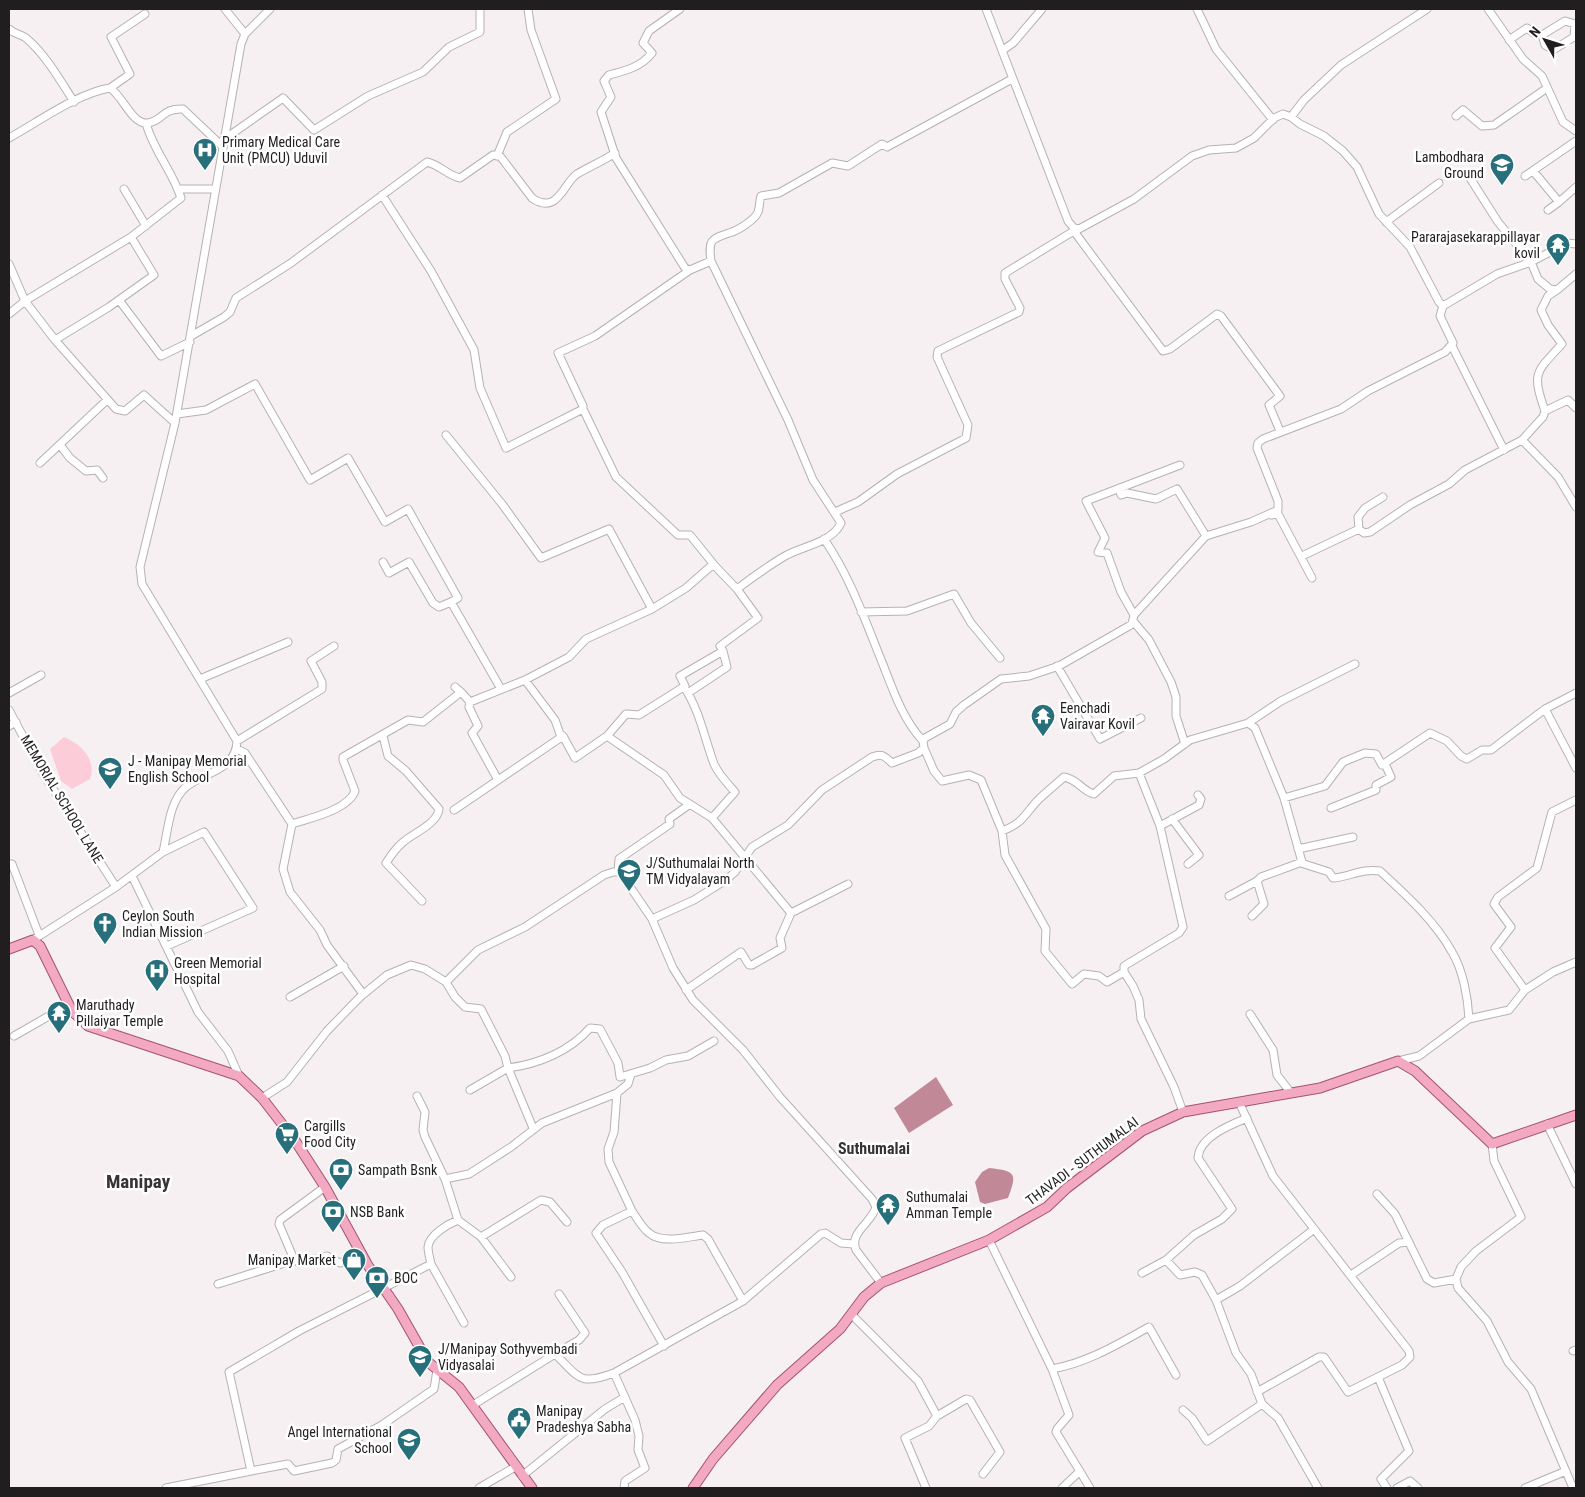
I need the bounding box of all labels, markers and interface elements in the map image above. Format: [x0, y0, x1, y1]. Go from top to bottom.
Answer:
north arrow [1520, 15, 1570, 65]
text: N [1526, 23, 1544, 40]
place label: Primary Medical Care Unit (PMCU) Uduvil [222, 134, 341, 167]
hospital icon: Primary Medical Care Unit (PMCU) Uduvil [192, 137, 218, 171]
place label: Lambodhara Ground [1415, 149, 1484, 181]
school or university icon: Lambodhara Ground [1489, 152, 1515, 186]
place label: Pararajasekarappillayar kovil [1411, 229, 1540, 261]
temple icon: Pararajasekarappillayar kovil [1545, 232, 1571, 266]
place label: Eenchadi Vairavar Kovil [1060, 700, 1135, 732]
temple icon: Eenchadi Vairavar Kovil [1030, 703, 1056, 737]
street label: MEMORIAL SCHOOL LANE [17, 732, 107, 866]
place label: J - Manipay Memorial English School [128, 753, 247, 785]
school or university icon: J - Manipay Memorial English School [97, 756, 123, 790]
place label: J/Suthumalai North TM Vidyalayam [646, 855, 754, 887]
school or university icon: J/Suthumalai North TM Vidyalayam [616, 858, 642, 892]
place label: Ceylon South Indian Mission [122, 908, 203, 940]
church icon: Ceylon South Indian Mission [92, 911, 118, 945]
place label: Green Memorial Hospital [174, 955, 262, 987]
hospital icon: Green Memorial Hospital [144, 958, 170, 992]
place label: Maruthady Pillaiyar Temple [76, 997, 164, 1029]
temple icon: Maruthady Pillaiyar Temple [46, 1000, 72, 1034]
street label: THAVADI - SUTHUMALAI [1023, 1114, 1141, 1208]
place label: Cargills Food City [304, 1118, 356, 1150]
supermarket icon: Cargills Food City [274, 1121, 300, 1155]
district label: Suthumalai [838, 1139, 910, 1158]
bank icon: Sampath Bsnk [328, 1157, 354, 1191]
place label: Sampath Bsnk [358, 1162, 438, 1178]
district label: Manipay [106, 1170, 171, 1193]
place label: Suthumalai Amman Temple [906, 1189, 992, 1221]
temple icon: Suthumalai Amman Temple [875, 1192, 901, 1226]
bank icon: NSB Bank [320, 1199, 346, 1233]
place label: NSB Bank [350, 1204, 405, 1220]
shop icon: Manipay Market [341, 1247, 367, 1281]
place label: Manipay Market [248, 1252, 336, 1268]
bank icon: BOC [364, 1265, 390, 1299]
place label: BOC [394, 1270, 418, 1286]
place label: J/Manipay Sothyvembadi Vidyasalai [438, 1341, 578, 1373]
school or university icon: J/Manipay Sothyvembadi Vidyasalai [407, 1344, 433, 1378]
place label: Manipay Pradeshya Sabha [536, 1403, 631, 1435]
public building icon: Manipay Pradeshya Sabha [506, 1406, 532, 1440]
place label: Angel International School [287, 1424, 392, 1456]
school or university icon: Angel International School [396, 1427, 422, 1461]

